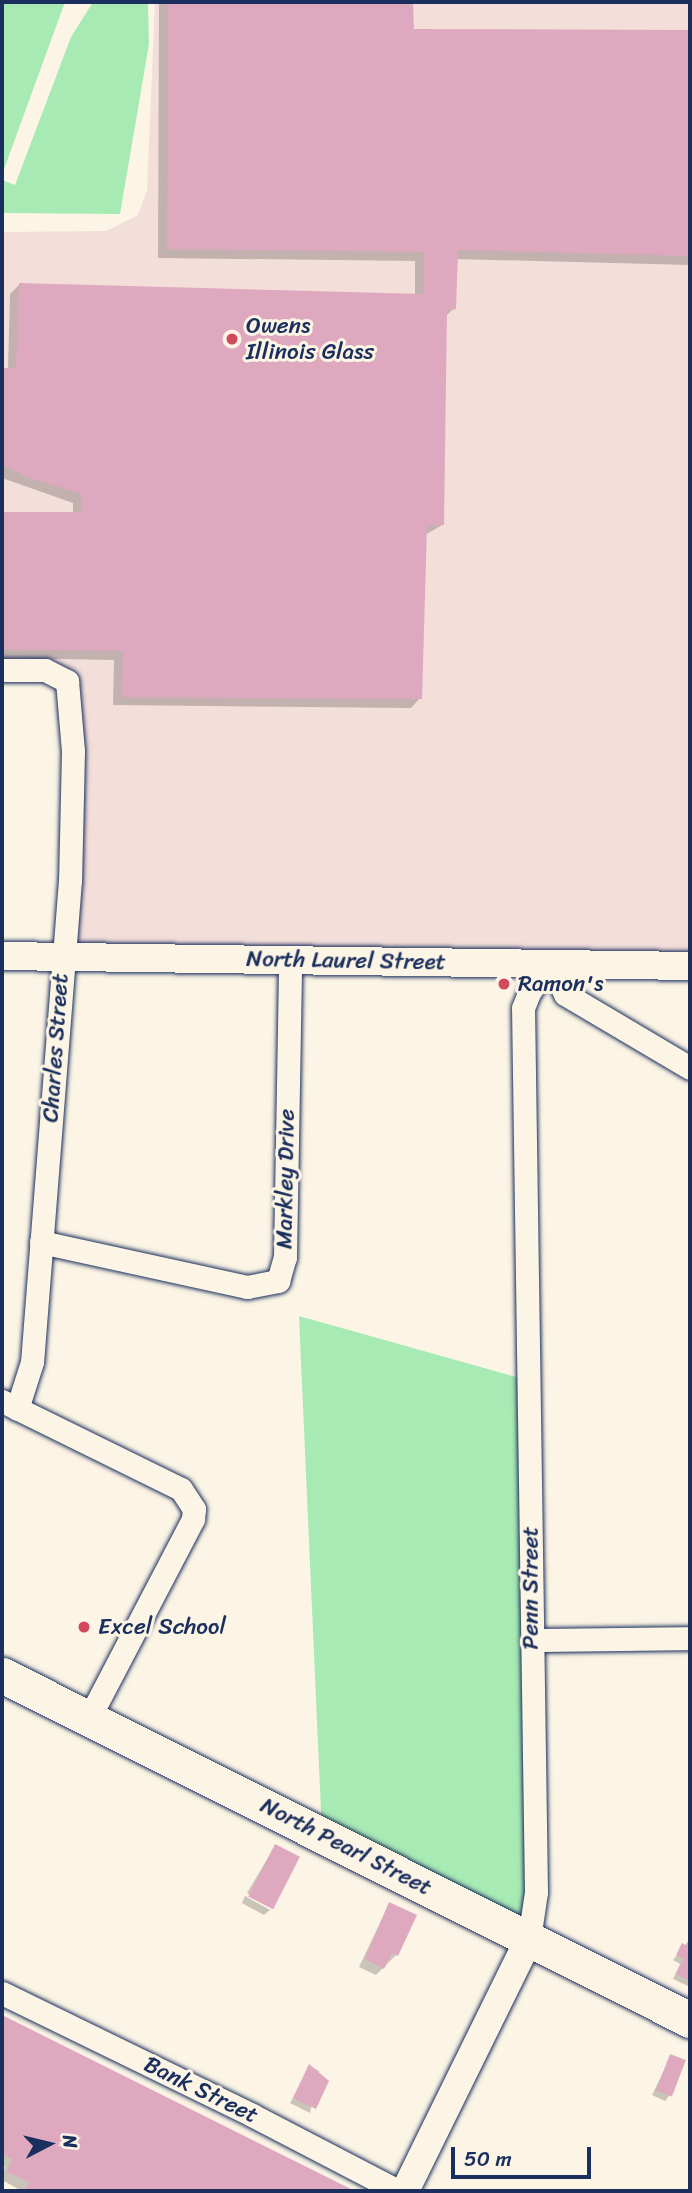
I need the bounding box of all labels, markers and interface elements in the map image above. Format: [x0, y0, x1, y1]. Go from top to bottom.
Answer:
place label: Owens Illinois Glass [246, 312, 374, 366]
marker: Owens Illinois Glass [224, 331, 240, 347]
street label: North Laurel Street [246, 945, 446, 977]
place label: Ramon's [518, 970, 603, 998]
street label: Charles Street [37, 973, 75, 1123]
marker: Ramon's [496, 976, 512, 992]
street label: Markley Drive [271, 1109, 301, 1249]
street label: Penn Street [517, 1526, 545, 1650]
place label: Excel School [98, 1613, 226, 1641]
marker: Excel School [76, 1619, 92, 1635]
street label: North Pearl Street [255, 1791, 437, 1903]
street label: Bank Street [139, 2051, 263, 2129]
north arrow [14, 2109, 84, 2179]
text: N [53, 2133, 88, 2150]
scale bar [454, 2134, 594, 2178]
text: 50 m [464, 2140, 512, 2178]

